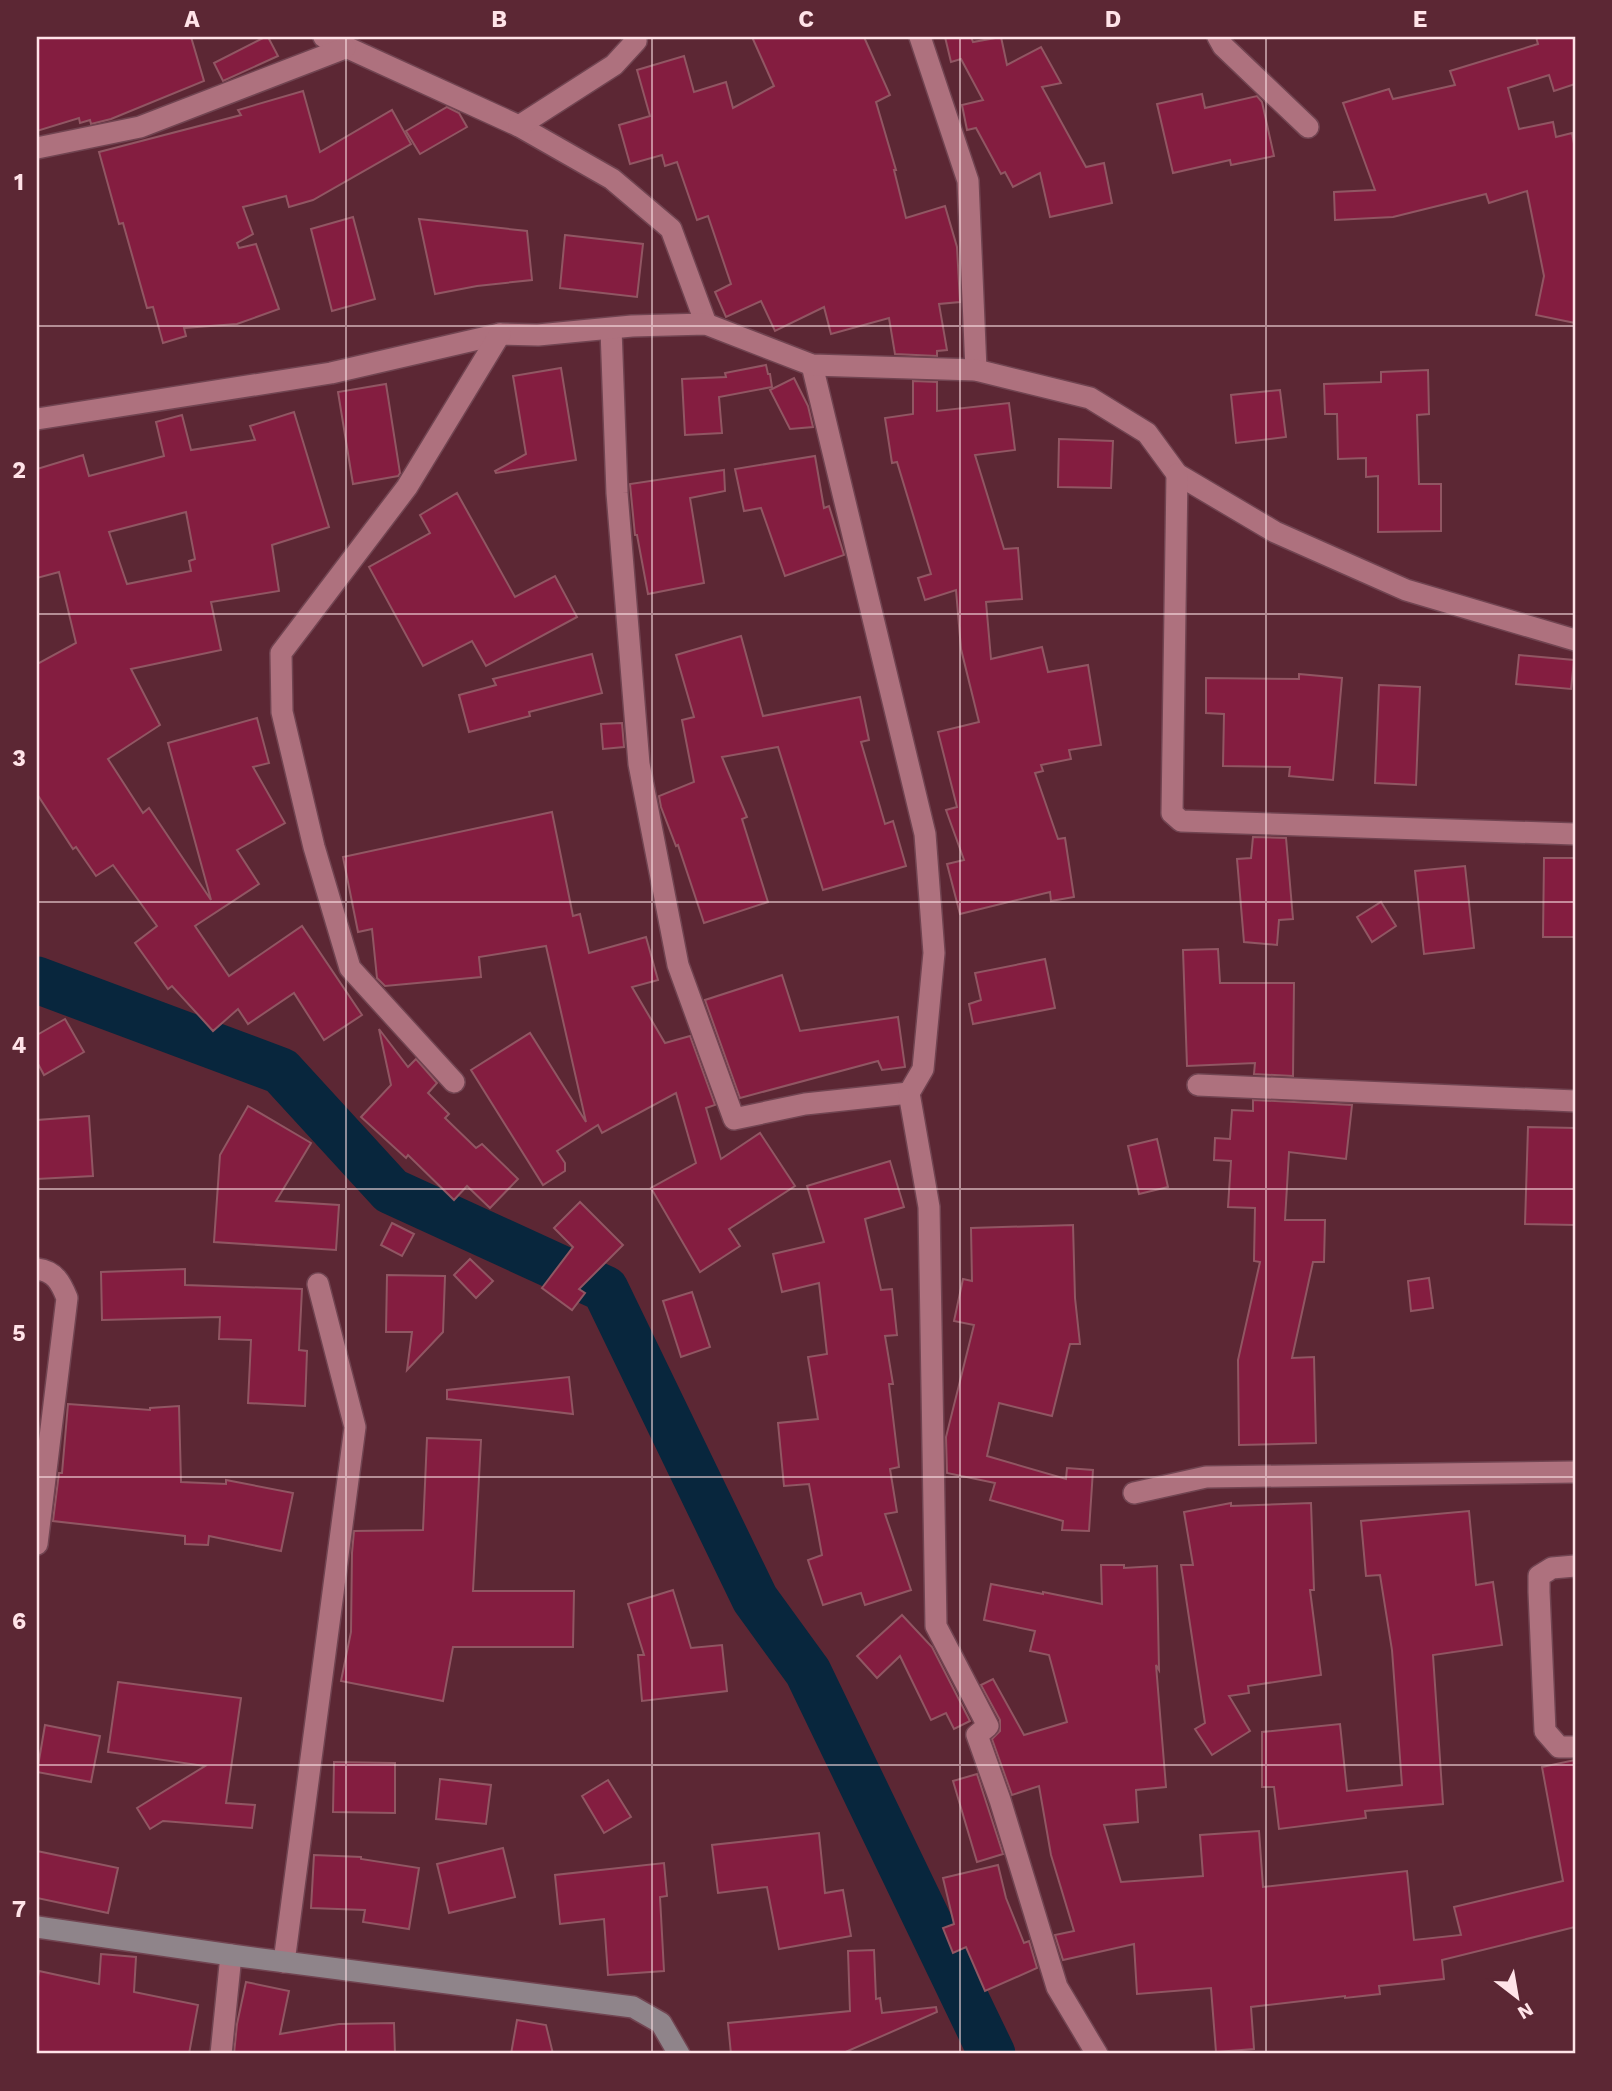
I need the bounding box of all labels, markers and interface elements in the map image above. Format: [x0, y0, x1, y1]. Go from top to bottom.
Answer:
text: A [184, 6, 200, 33]
text: B [491, 6, 507, 33]
text: C [798, 6, 814, 33]
text: D [1105, 6, 1121, 33]
text: E [1413, 6, 1427, 33]
text: 1 [14, 169, 24, 196]
text: 2 [12, 457, 26, 484]
text: 3 [12, 745, 26, 772]
text: 4 [12, 1032, 27, 1059]
text: 5 [12, 1320, 26, 1347]
text: 6 [12, 1608, 26, 1635]
text: 7 [12, 1896, 26, 1923]
north arrow [1482, 1962, 1552, 2032]
text: N [1514, 1998, 1537, 2025]

